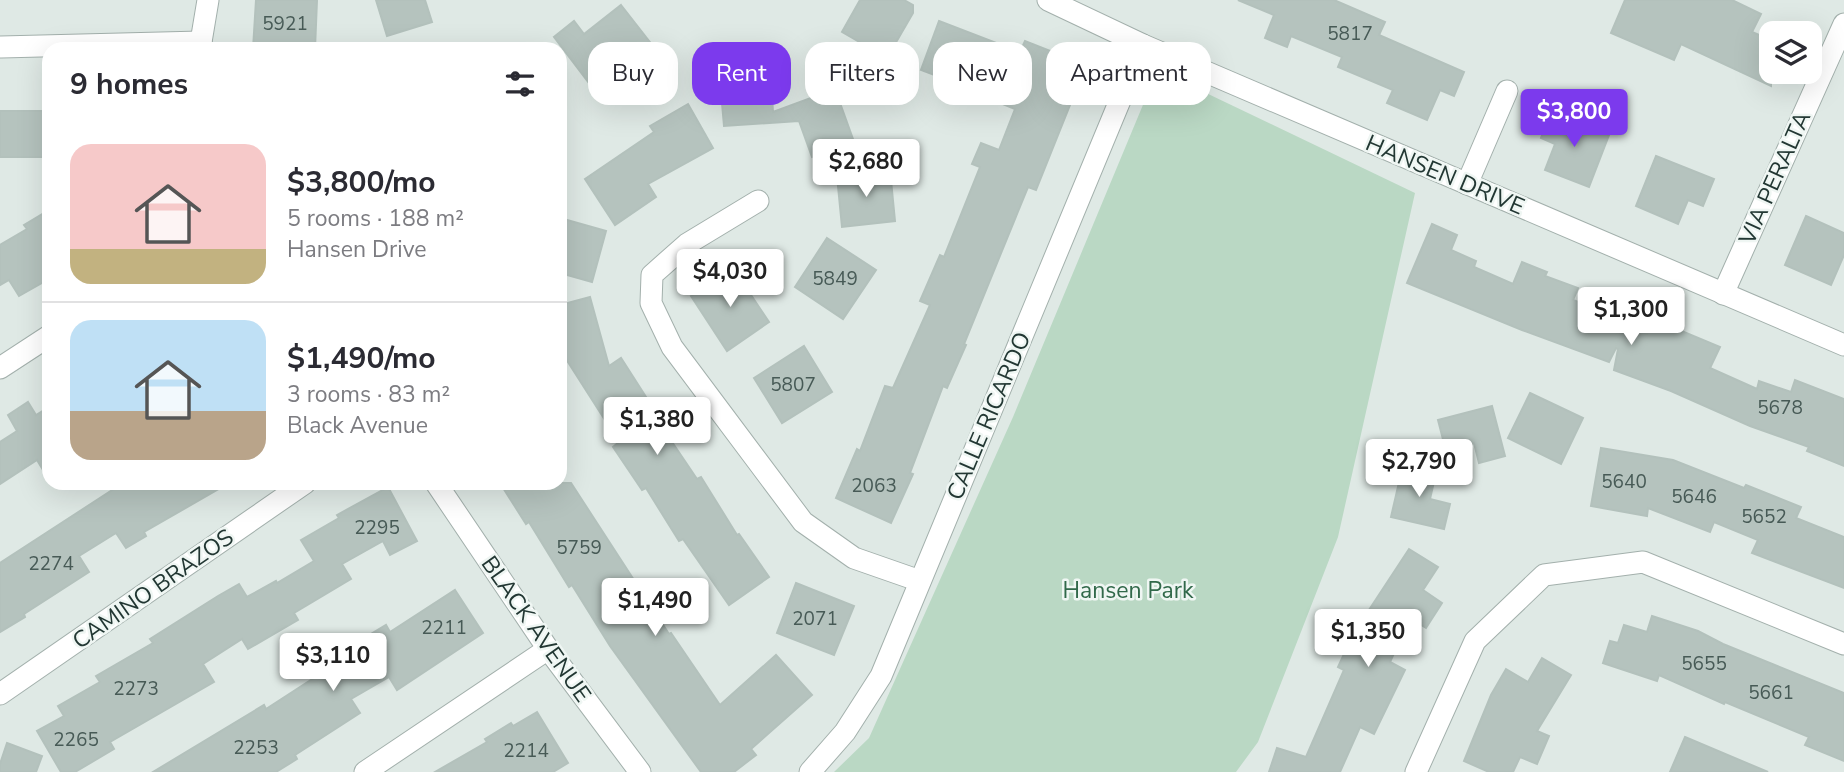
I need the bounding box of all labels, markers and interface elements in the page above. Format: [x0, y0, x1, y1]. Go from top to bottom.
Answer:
house number: 5921 [262, 11, 308, 37]
house number: 5817 [1327, 21, 1373, 47]
map controls [1759, 21, 1822, 84]
button: layers [1759, 21, 1822, 84]
chip: Buy [588, 42, 678, 105]
chip: Rent [692, 42, 791, 105]
chip: Filters [805, 42, 919, 105]
chip: New [933, 42, 1032, 105]
chip: Apartment [1046, 42, 1211, 105]
text: 9 homes [70, 64, 188, 105]
icon: filters [501, 65, 539, 103]
pin: $3,800 [1517, 90, 1631, 149]
text: $3,800 [1537, 96, 1611, 127]
street label: VIA PERALTA [1731, 106, 1818, 250]
street label: HANSEN DRIVE [1361, 128, 1529, 222]
pin: $2,680 [809, 140, 923, 199]
text: $2,680 [829, 146, 903, 177]
text: $3,800/mo [287, 162, 436, 203]
icon: home [126, 172, 210, 256]
text: 5 rooms · 188 m² [287, 203, 464, 234]
text: Hansen Drive [287, 234, 427, 265]
pin: $4,030 [673, 250, 787, 309]
text: $4,030 [693, 256, 767, 287]
house number: 5849 [812, 266, 858, 292]
pin: $1,300 [1574, 288, 1688, 347]
text: $1,300 [1594, 294, 1668, 325]
street label: CALLE RICARDO [940, 327, 1038, 505]
text: $1,490/mo [287, 338, 436, 379]
icon: home [126, 348, 210, 432]
house number: 5807 [770, 372, 816, 398]
text: 3 rooms · 83 m² [287, 379, 450, 410]
house number: 5678 [1757, 395, 1803, 421]
pin: $1,380 [600, 398, 714, 457]
text: $1,380 [620, 404, 694, 435]
text: Black Avenue [287, 410, 428, 441]
pin: $2,790 [1362, 440, 1476, 499]
text: $2,790 [1382, 446, 1456, 477]
house number: 5640 [1601, 469, 1647, 495]
house number: 2063 [851, 473, 897, 499]
house number: 5646 [1671, 484, 1717, 510]
house number: 5652 [1741, 504, 1787, 530]
house number: 2295 [354, 515, 400, 541]
street label: CAMINO BRAZOS [66, 522, 240, 656]
house number: 5759 [556, 535, 602, 561]
street label: BLACK AVENUE [474, 550, 598, 708]
house number: 2274 [28, 551, 74, 577]
park label: Hansen Park [1063, 575, 1194, 606]
pin: $1,490 [598, 578, 712, 638]
text: $1,490 [618, 585, 692, 616]
house number: 2071 [792, 606, 838, 632]
pin: $1,350 [1311, 610, 1425, 669]
house number: 2211 [421, 615, 467, 641]
text: $1,350 [1331, 616, 1405, 647]
pin: $3,110 [276, 634, 390, 693]
text: $3,110 [296, 640, 370, 671]
house number: 5655 [1681, 651, 1727, 677]
house number: 2273 [113, 676, 159, 702]
house number: 5661 [1748, 680, 1794, 706]
house number: 2265 [53, 727, 99, 753]
house number: 2253 [233, 735, 279, 761]
house number: 2214 [503, 738, 549, 764]

